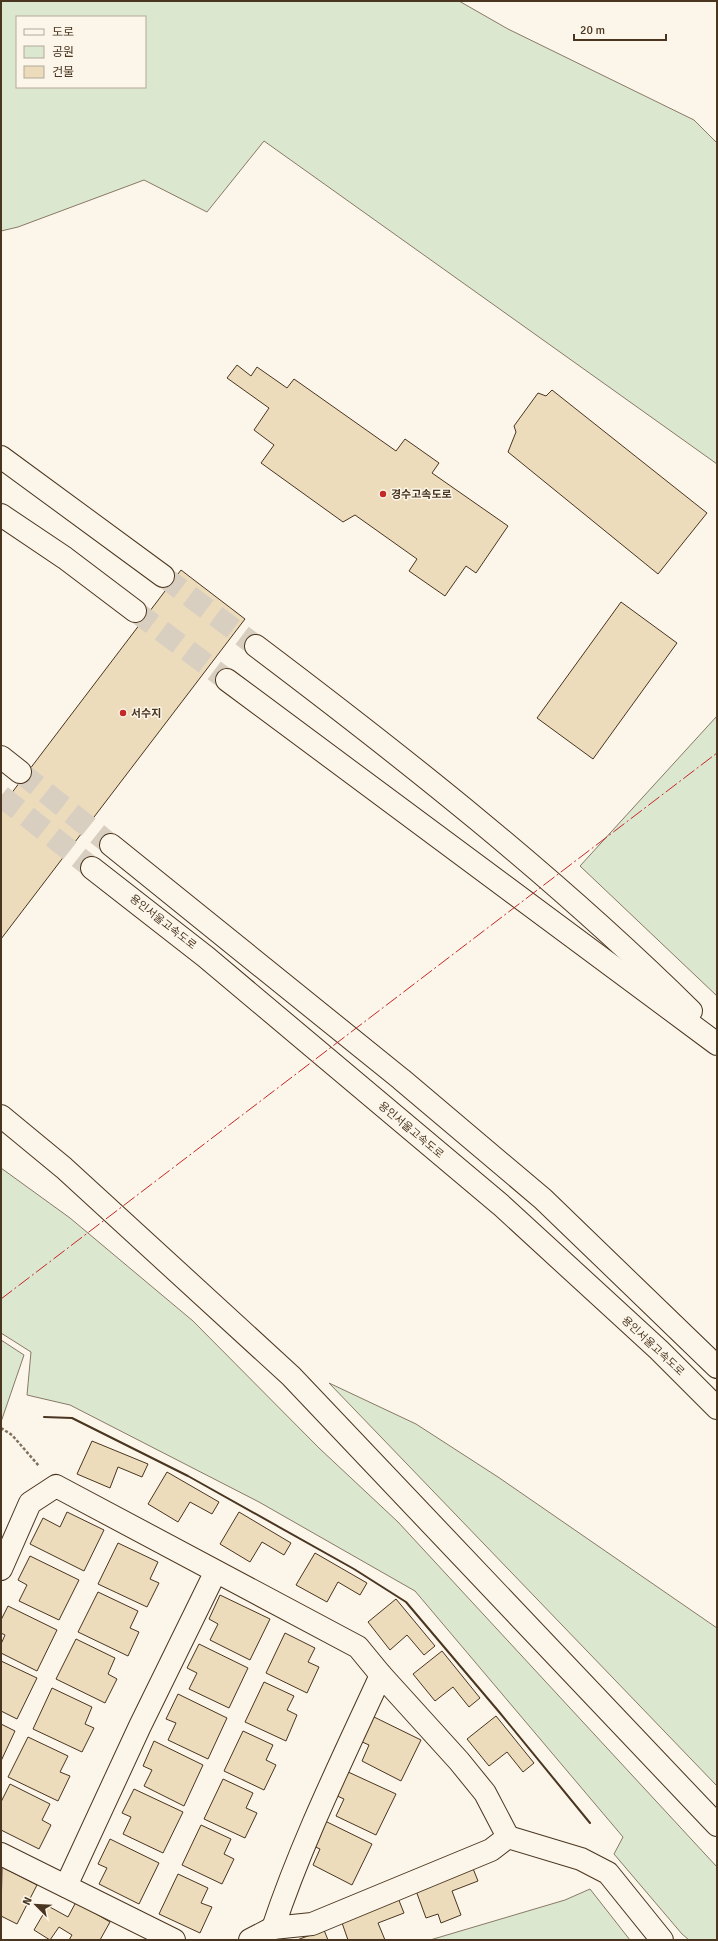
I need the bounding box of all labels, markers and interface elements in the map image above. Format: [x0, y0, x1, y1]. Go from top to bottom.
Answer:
legend [16, 16, 146, 88]
scale bar [574, 16, 666, 42]
text: 20 m [580, 23, 605, 38]
text: 도로 [52, 25, 74, 40]
text: 공원 [52, 45, 74, 60]
text: 건물 [52, 65, 74, 80]
place label: 경수고속도로 [391, 488, 452, 501]
marker: 경수고속도로 [378, 489, 388, 499]
place label: 서수지 [131, 707, 161, 720]
marker: 서수지 [118, 708, 128, 718]
street label: 용인서울고속도로 [127, 892, 199, 952]
street label: 용인서울고속도로 [376, 1099, 446, 1161]
street label: 용인서울고속도로 [619, 1314, 687, 1378]
north arrow [16, 1885, 56, 1925]
text: N [20, 1895, 35, 1907]

